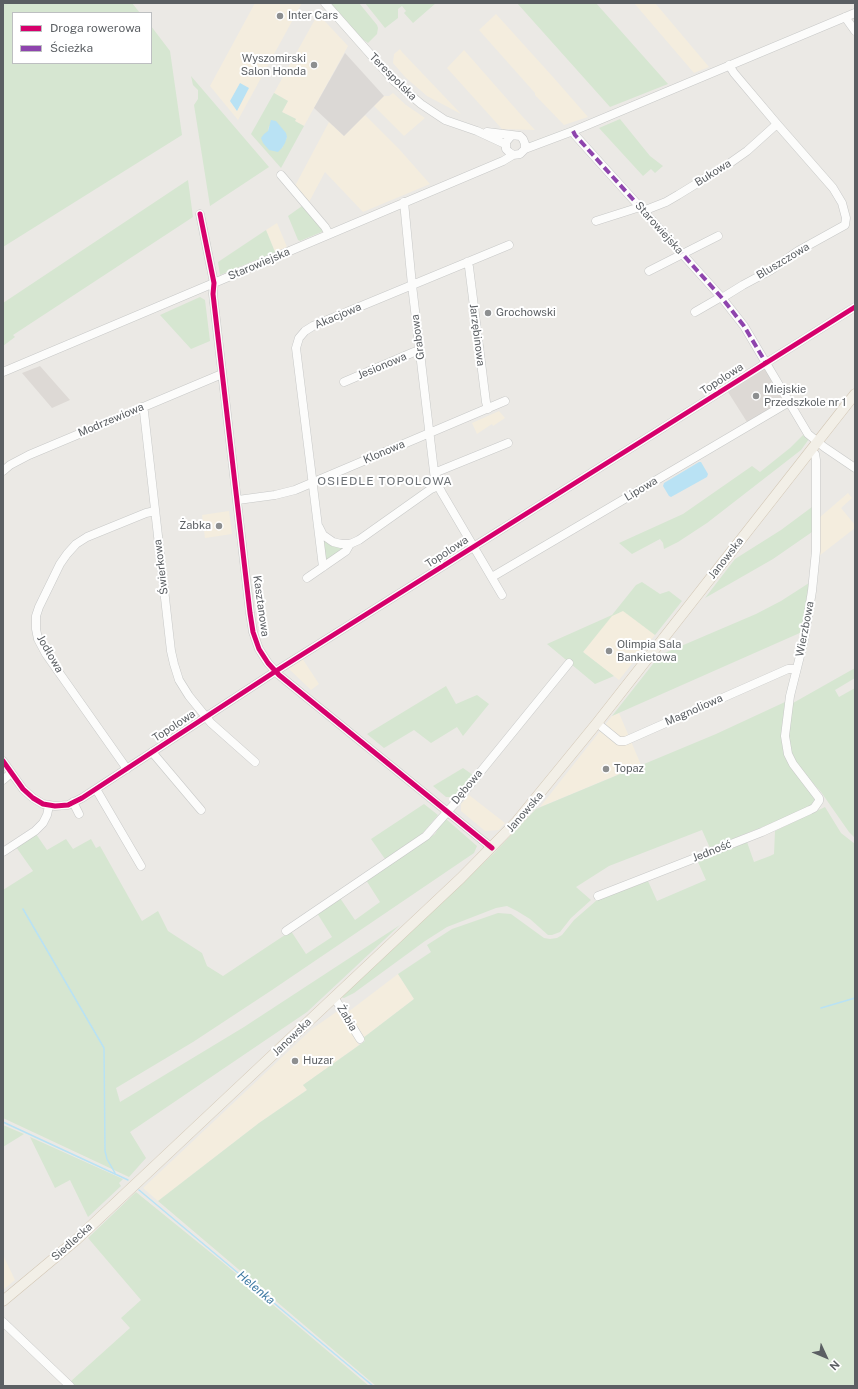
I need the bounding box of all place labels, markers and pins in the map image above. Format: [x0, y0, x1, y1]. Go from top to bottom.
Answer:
place label: Inter Cars [288, 9, 338, 23]
marker: Inter Cars [275, 11, 285, 21]
place label: Wyszomirski Salon Honda [241, 52, 306, 78]
marker: Wyszomirski Salon Honda [309, 60, 319, 70]
place label: Grochowski [496, 306, 556, 320]
marker: Grochowski [483, 308, 493, 318]
place label: Miejskie Przedszkole nr 1 [764, 383, 846, 409]
marker: Miejskie Przedszkole nr 1 [751, 391, 761, 401]
place label: Żabka [179, 519, 211, 533]
marker: Żabka [214, 521, 224, 531]
place label: Olimpia Sala Bankietowa [617, 638, 681, 664]
marker: Olimpia Sala Bankietowa [604, 646, 614, 656]
place label: Topaz [614, 762, 644, 776]
marker: Topaz [601, 764, 611, 774]
place label: Huzar [303, 1054, 334, 1068]
marker: Huzar [290, 1056, 300, 1066]

